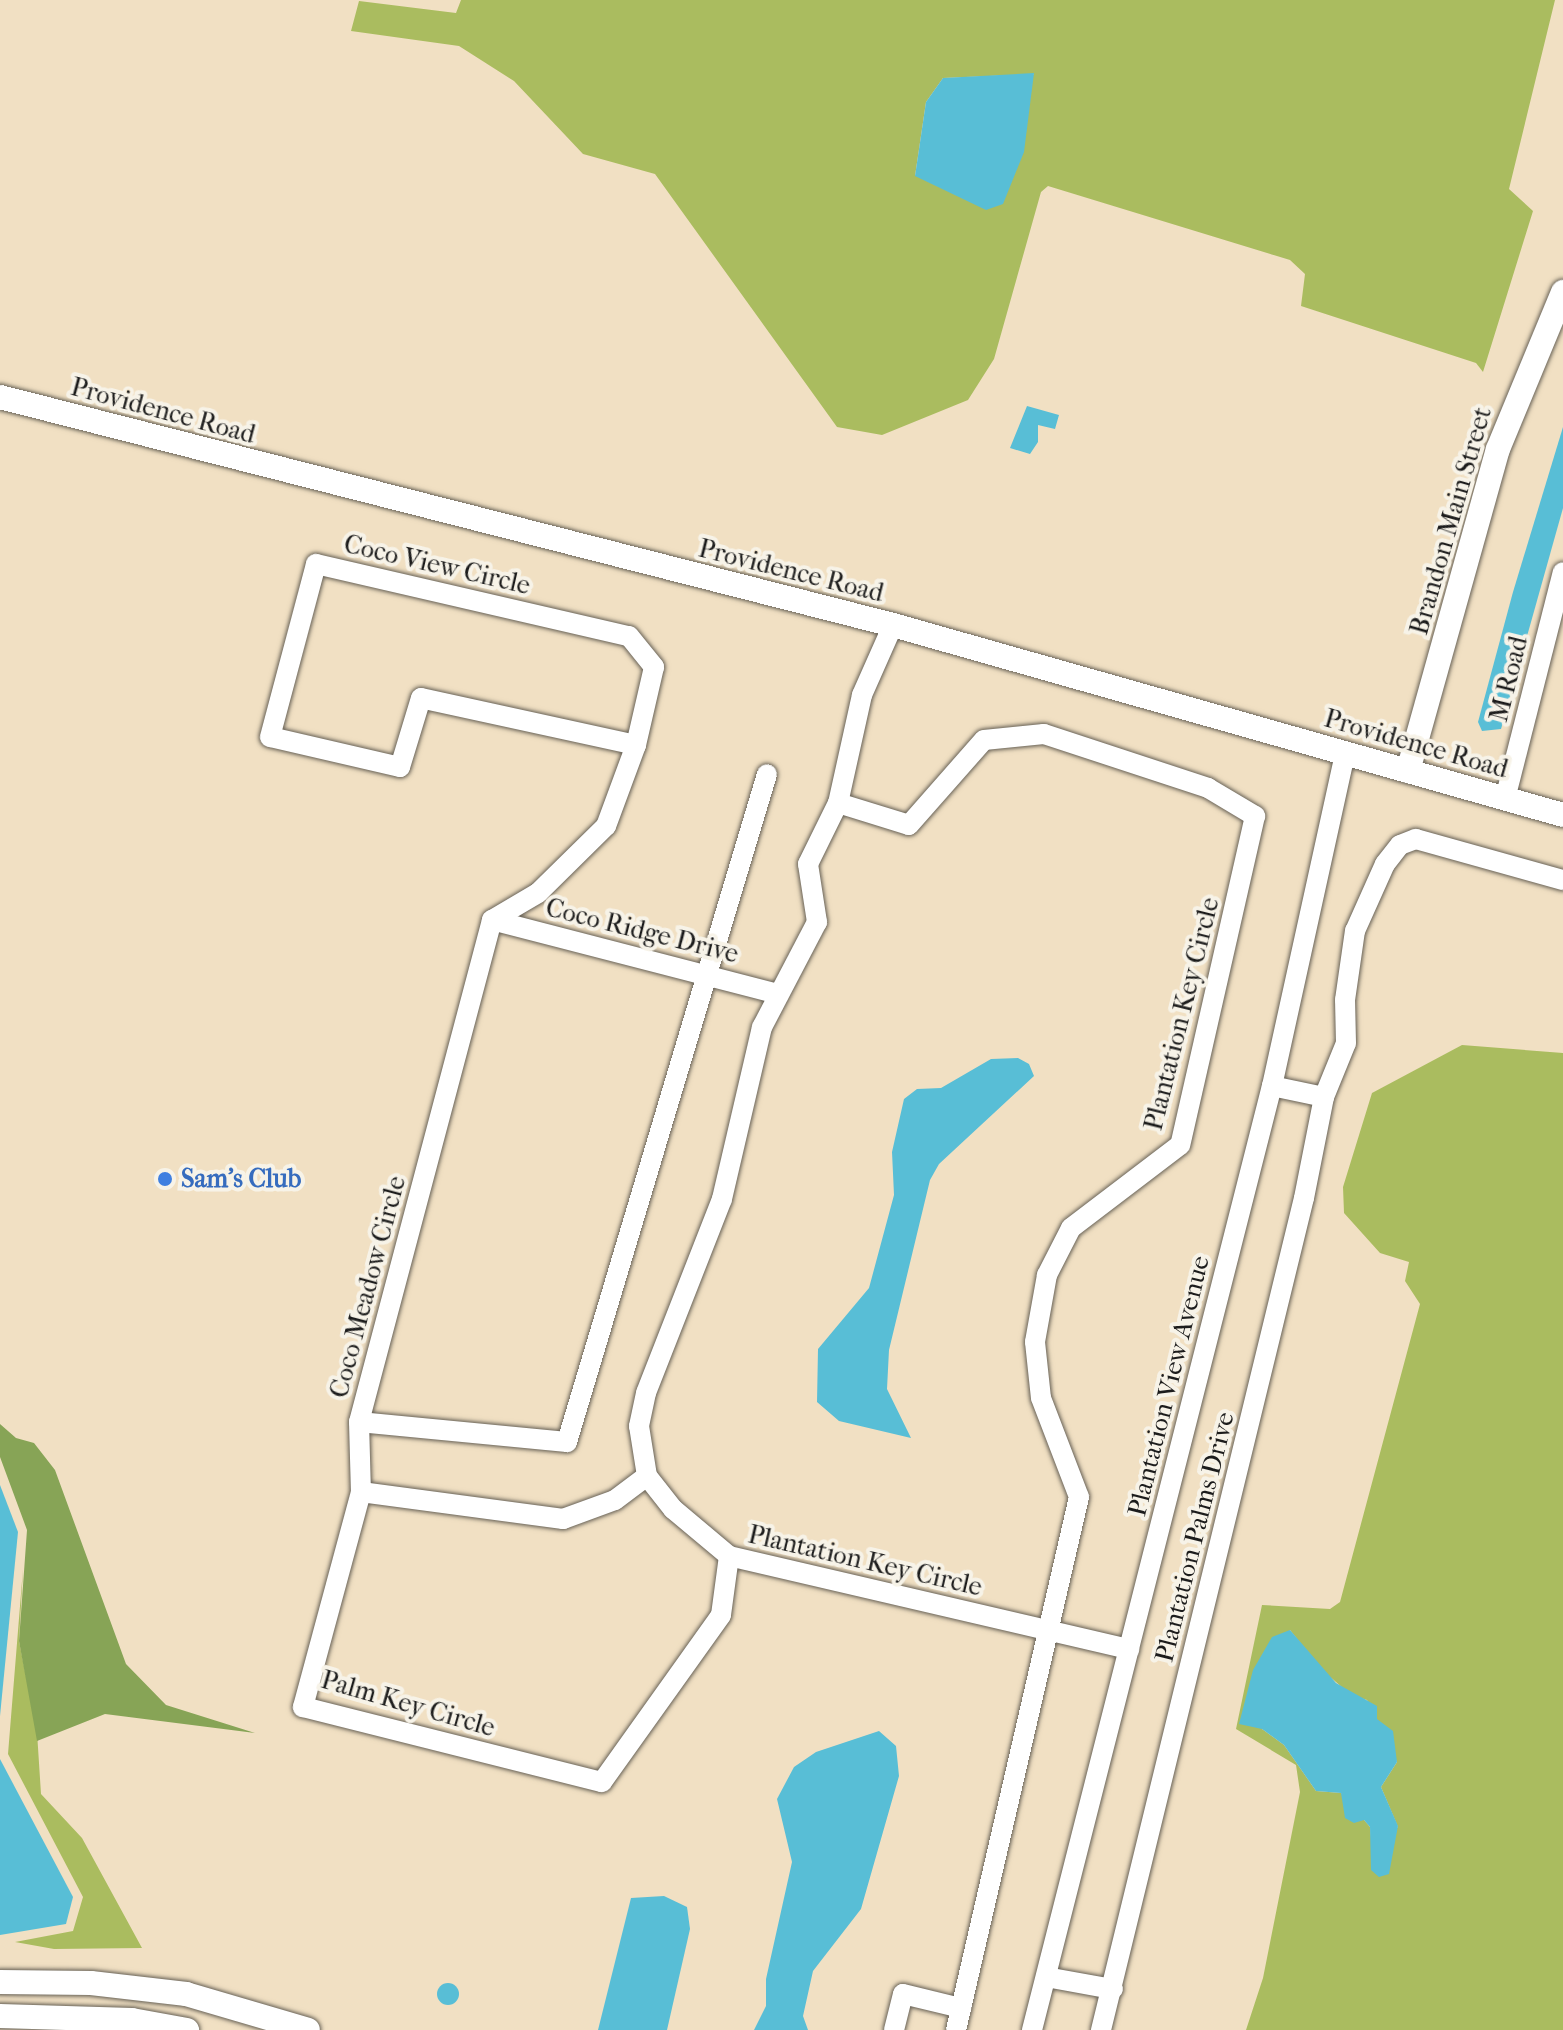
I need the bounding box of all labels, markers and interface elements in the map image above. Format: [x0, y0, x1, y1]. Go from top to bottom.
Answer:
street label: Providence Road [67, 371, 259, 451]
street label: Brandon Main Street [1404, 403, 1498, 639]
street label: Coco View Circle [341, 528, 533, 602]
street label: Providence Road [695, 533, 887, 609]
street label: M Road [1483, 633, 1535, 725]
street label: Providence Road [1321, 703, 1511, 785]
street label: Coco Ridge Drive [543, 892, 741, 970]
street label: Plantation Key Circle [1138, 894, 1226, 1134]
place label: Sam's Club [181, 1163, 301, 1195]
marker: Sam's Club [156, 1170, 174, 1188]
street label: Coco Meadow Circle [323, 1173, 413, 1401]
street label: Plantation View Avenue [1122, 1253, 1216, 1519]
street label: Plantation Palms Drive [1149, 1409, 1241, 1665]
street label: Plantation Key Circle [745, 1519, 985, 1603]
street label: Palm Key Circle [317, 1664, 499, 1744]

